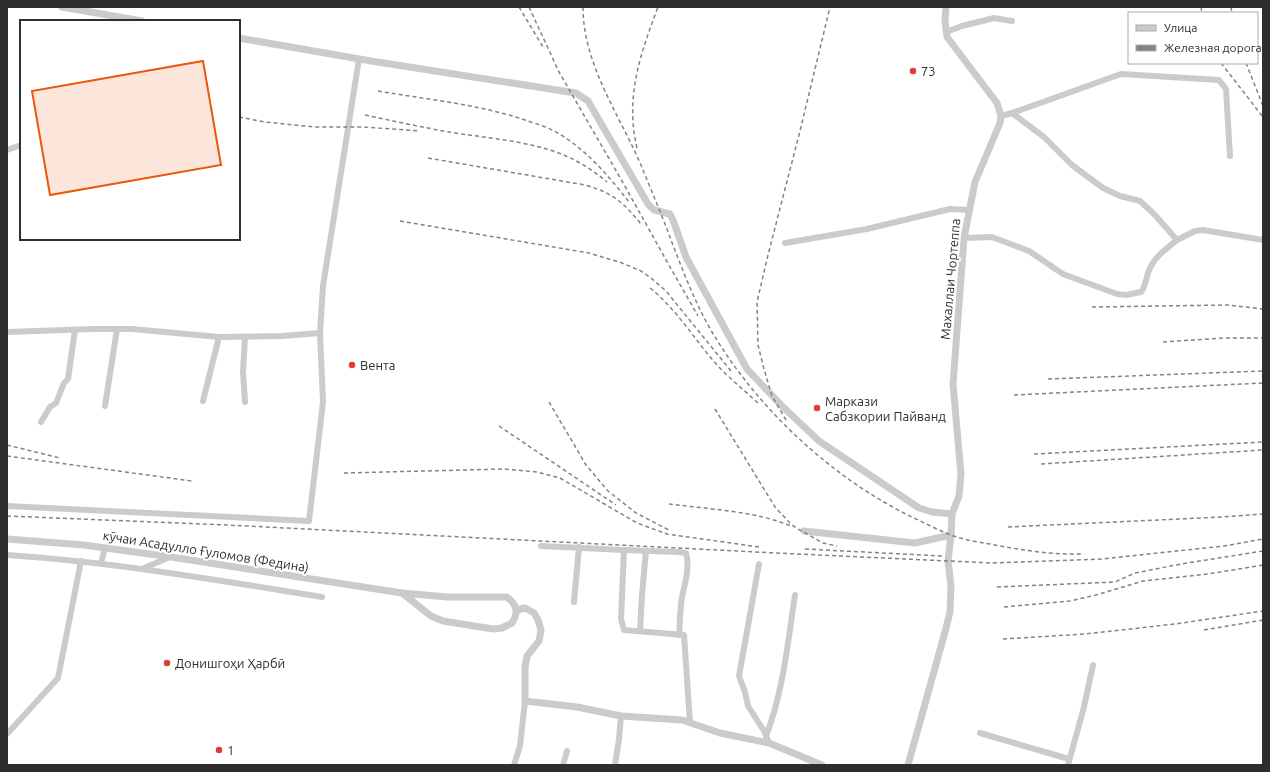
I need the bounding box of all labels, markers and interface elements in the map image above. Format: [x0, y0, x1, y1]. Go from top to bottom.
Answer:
legend [1128, 12, 1258, 64]
inset map [20, 20, 240, 240]
text: Улица [1164, 21, 1197, 34]
text: Железная дорога [1164, 41, 1262, 54]
place label: 73 [921, 64, 936, 78]
marker: 73 [908, 66, 918, 76]
street label: Махаллаи Чортеппа [938, 218, 962, 340]
place label: Вента [360, 358, 395, 372]
marker: Вента [347, 360, 357, 370]
place label: Маркази Сабзкории Пайванд [825, 394, 946, 423]
marker: Маркази Сабзкории Пайванд [812, 403, 822, 413]
street label: кӯчаи Асадулло Ғуломов (Федина) [102, 528, 310, 575]
place label: Донишгоҳи Ҳарбӣ [175, 656, 285, 670]
marker: Донишгоҳи Ҳарбӣ [162, 658, 172, 668]
place label: 1 [227, 743, 234, 757]
marker: 1 [214, 745, 224, 755]

